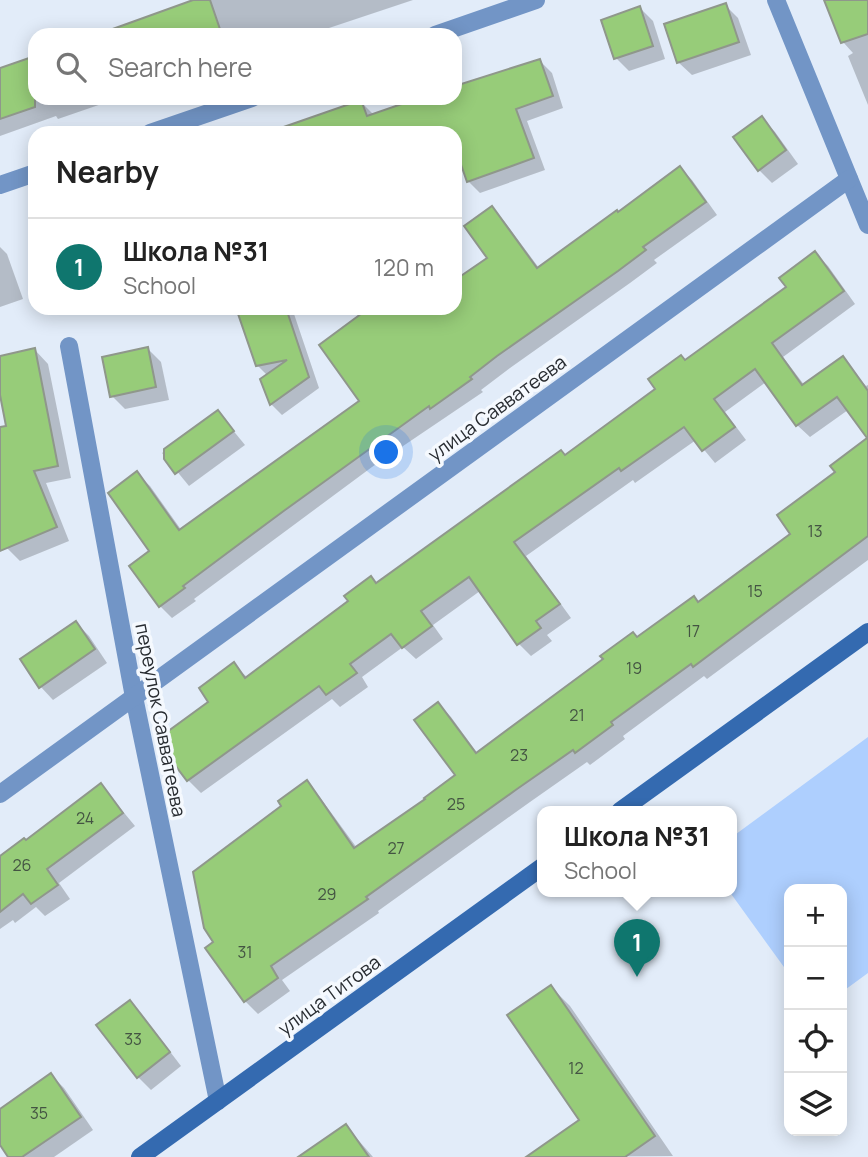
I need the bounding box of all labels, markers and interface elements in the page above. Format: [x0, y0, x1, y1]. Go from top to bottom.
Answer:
search box [28, 28, 462, 105]
icon: search [52, 48, 90, 86]
text: Search here [108, 49, 253, 85]
text: Nearby [56, 151, 159, 192]
text: Школа №31 [123, 233, 269, 269]
text: 1 [74, 251, 84, 283]
text: 120 m [374, 251, 434, 283]
text: School [123, 269, 196, 301]
street label: улица Савватеева [423, 349, 571, 467]
your location [369, 435, 403, 469]
house number: 13 [807, 520, 823, 542]
house number: 15 [747, 580, 763, 602]
house number: 17 [686, 620, 700, 642]
street label: переулок Савватеева [129, 621, 193, 819]
house number: 19 [626, 657, 642, 679]
house number: 21 [569, 704, 585, 726]
house number: 23 [510, 744, 528, 766]
house number: 25 [447, 793, 465, 815]
popup [537, 806, 737, 897]
house number: 24 [76, 807, 94, 829]
text: Школа №31 [564, 818, 710, 854]
house number: 27 [387, 837, 405, 859]
house number: 26 [12, 854, 32, 876]
text: School [564, 854, 637, 886]
house number: 29 [317, 883, 337, 905]
map controls [784, 884, 847, 1136]
button: + [784, 884, 847, 947]
pin: 1 [614, 919, 660, 977]
house number: 31 [237, 941, 253, 963]
button: − [784, 947, 847, 1010]
street label: улица Титова [272, 949, 386, 1041]
button: locate [784, 1010, 847, 1073]
house number: 33 [124, 1028, 142, 1050]
house number: 12 [568, 1057, 584, 1079]
button: layers [784, 1073, 847, 1136]
house number: 35 [30, 1102, 48, 1124]

